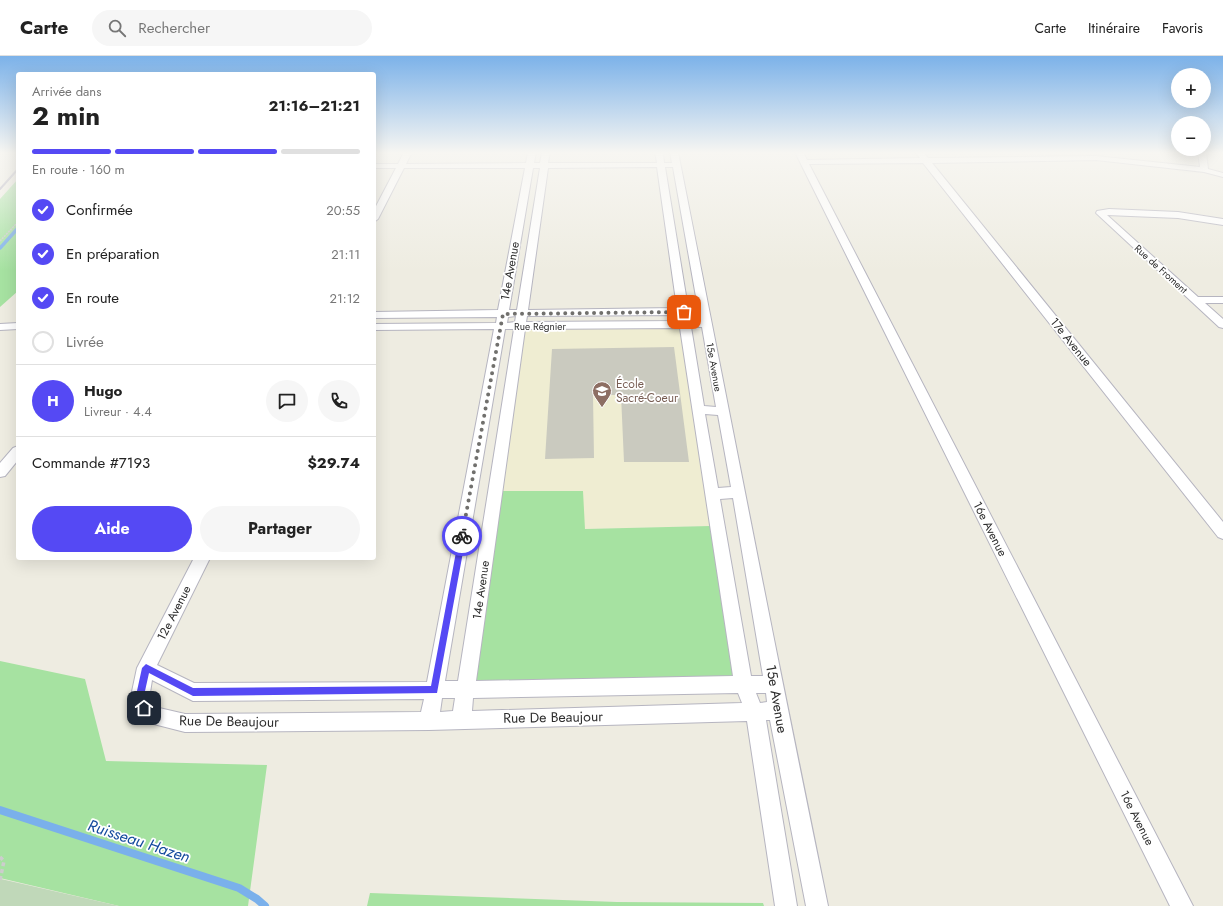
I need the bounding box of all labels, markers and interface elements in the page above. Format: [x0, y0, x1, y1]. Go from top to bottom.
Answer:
search box [92, 10, 372, 46]
text: Carte [20, 14, 68, 41]
icon: search [106, 17, 128, 39]
text: Rechercher [138, 17, 210, 39]
text: Carte [1034, 18, 1066, 38]
text: Itinéraire [1088, 18, 1140, 38]
text: Favoris [1162, 18, 1203, 38]
map controls [1171, 68, 1211, 156]
button: + [1171, 68, 1211, 108]
text: Arrivée dans [32, 82, 101, 101]
text: 21:16–21:21 [268, 95, 360, 117]
text: 2 min [32, 97, 100, 135]
button: − [1171, 116, 1211, 156]
text: En route · 160 m [32, 160, 125, 179]
icon: check [32, 199, 54, 221]
text: Confirmée [66, 199, 133, 221]
text: 20:55 [326, 201, 360, 220]
street label: 14e Avenue [496, 240, 524, 302]
street label: Rue de Froment [1131, 241, 1191, 297]
icon: check [32, 243, 54, 265]
text: En préparation [66, 243, 160, 265]
text: 21:11 [331, 245, 360, 264]
icon: check [32, 287, 54, 309]
text: En route [66, 287, 119, 309]
text: 21:12 [330, 289, 360, 308]
pin [667, 295, 701, 329]
icon: bag [673, 301, 695, 323]
street label: 17e Avenue [1046, 314, 1096, 370]
street label: Rue Régnier [514, 319, 567, 334]
text: Livrée [66, 331, 104, 353]
street label: 15e Avenue [702, 341, 726, 393]
place label: École Sacré-Coeur [616, 375, 679, 407]
text: Hugo [84, 380, 122, 402]
button: chat [266, 380, 308, 422]
button: phone [318, 380, 360, 422]
school or university icon: École Sacré-Coeur [591, 380, 613, 408]
text: H [47, 390, 59, 412]
text: Livreur · 4.4 [84, 402, 152, 421]
text: Commande #7193 [32, 452, 150, 474]
text: $29.74 [307, 452, 360, 474]
street label: 16e Avenue [968, 498, 1012, 560]
button: Aide [32, 506, 192, 552]
button: Partager [200, 506, 360, 552]
courier [442, 516, 482, 556]
icon: bike [451, 525, 473, 547]
street label: 14e Avenue [468, 559, 494, 621]
street label: 12e Avenue [152, 582, 196, 644]
street label: 15e Avenue [761, 663, 793, 735]
pin [127, 691, 161, 725]
icon: home [133, 697, 155, 719]
street label: Rue De Beaujour [503, 706, 603, 728]
street label: Rue De Beaujour [179, 710, 279, 732]
street label: 16e Avenue [1115, 787, 1159, 849]
water label: Ruisseau Hazen [85, 814, 193, 868]

